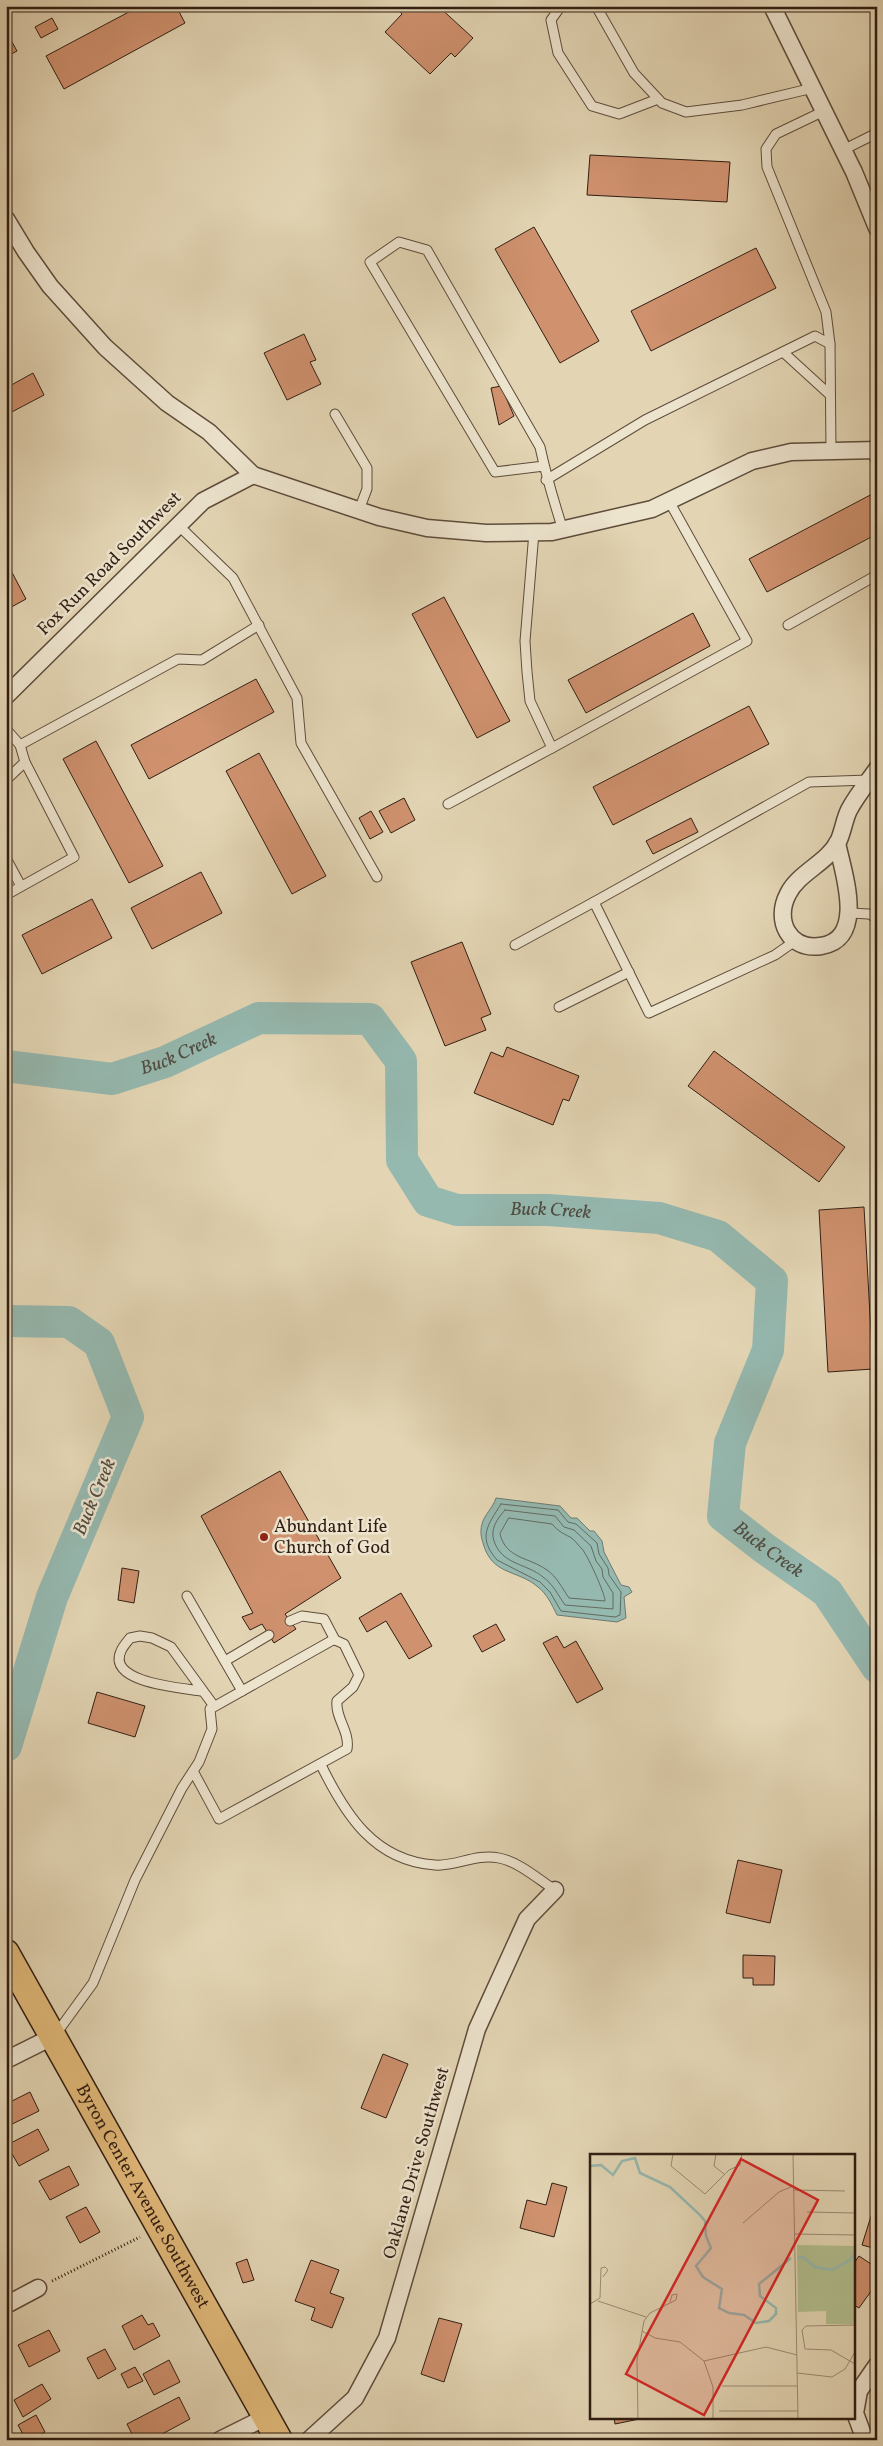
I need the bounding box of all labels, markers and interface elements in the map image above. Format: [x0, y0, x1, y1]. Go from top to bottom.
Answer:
street label: Fox Run Road Southwest [32, 486, 188, 642]
water label: Buck Creek [137, 1026, 222, 1082]
water label: Buck Creek [510, 1197, 592, 1226]
water label: Buck Creek [67, 1454, 123, 1540]
place label: Abundant Life Church of God [274, 1515, 390, 1561]
water label: Buck Creek [727, 1515, 809, 1585]
marker: Abundant Life Church of God [258, 1531, 270, 1543]
street label: Oaklane Drive Southwest [378, 2064, 456, 2262]
street label: Byron Center Avenue Southwest [69, 2079, 215, 2313]
inset map [590, 2154, 856, 2418]

